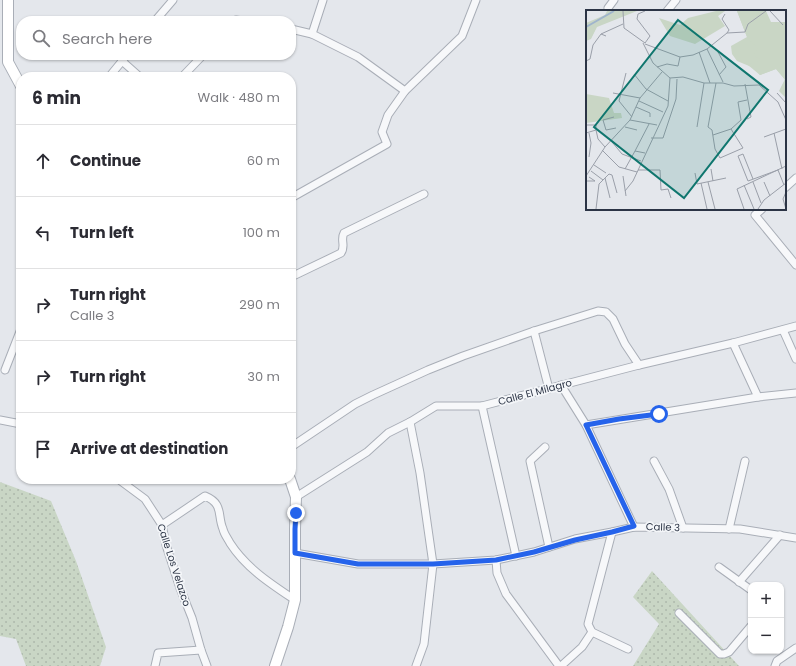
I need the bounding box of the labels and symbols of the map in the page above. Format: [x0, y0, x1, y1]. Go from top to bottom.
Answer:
inset map [586, 10, 786, 210]
street label: Calle El Milagro [496, 375, 574, 409]
route start [650, 405, 668, 423]
route end [287, 504, 305, 522]
street label: Calle 3 [646, 519, 680, 535]
street label: Calle Los Velazco [154, 522, 194, 608]

